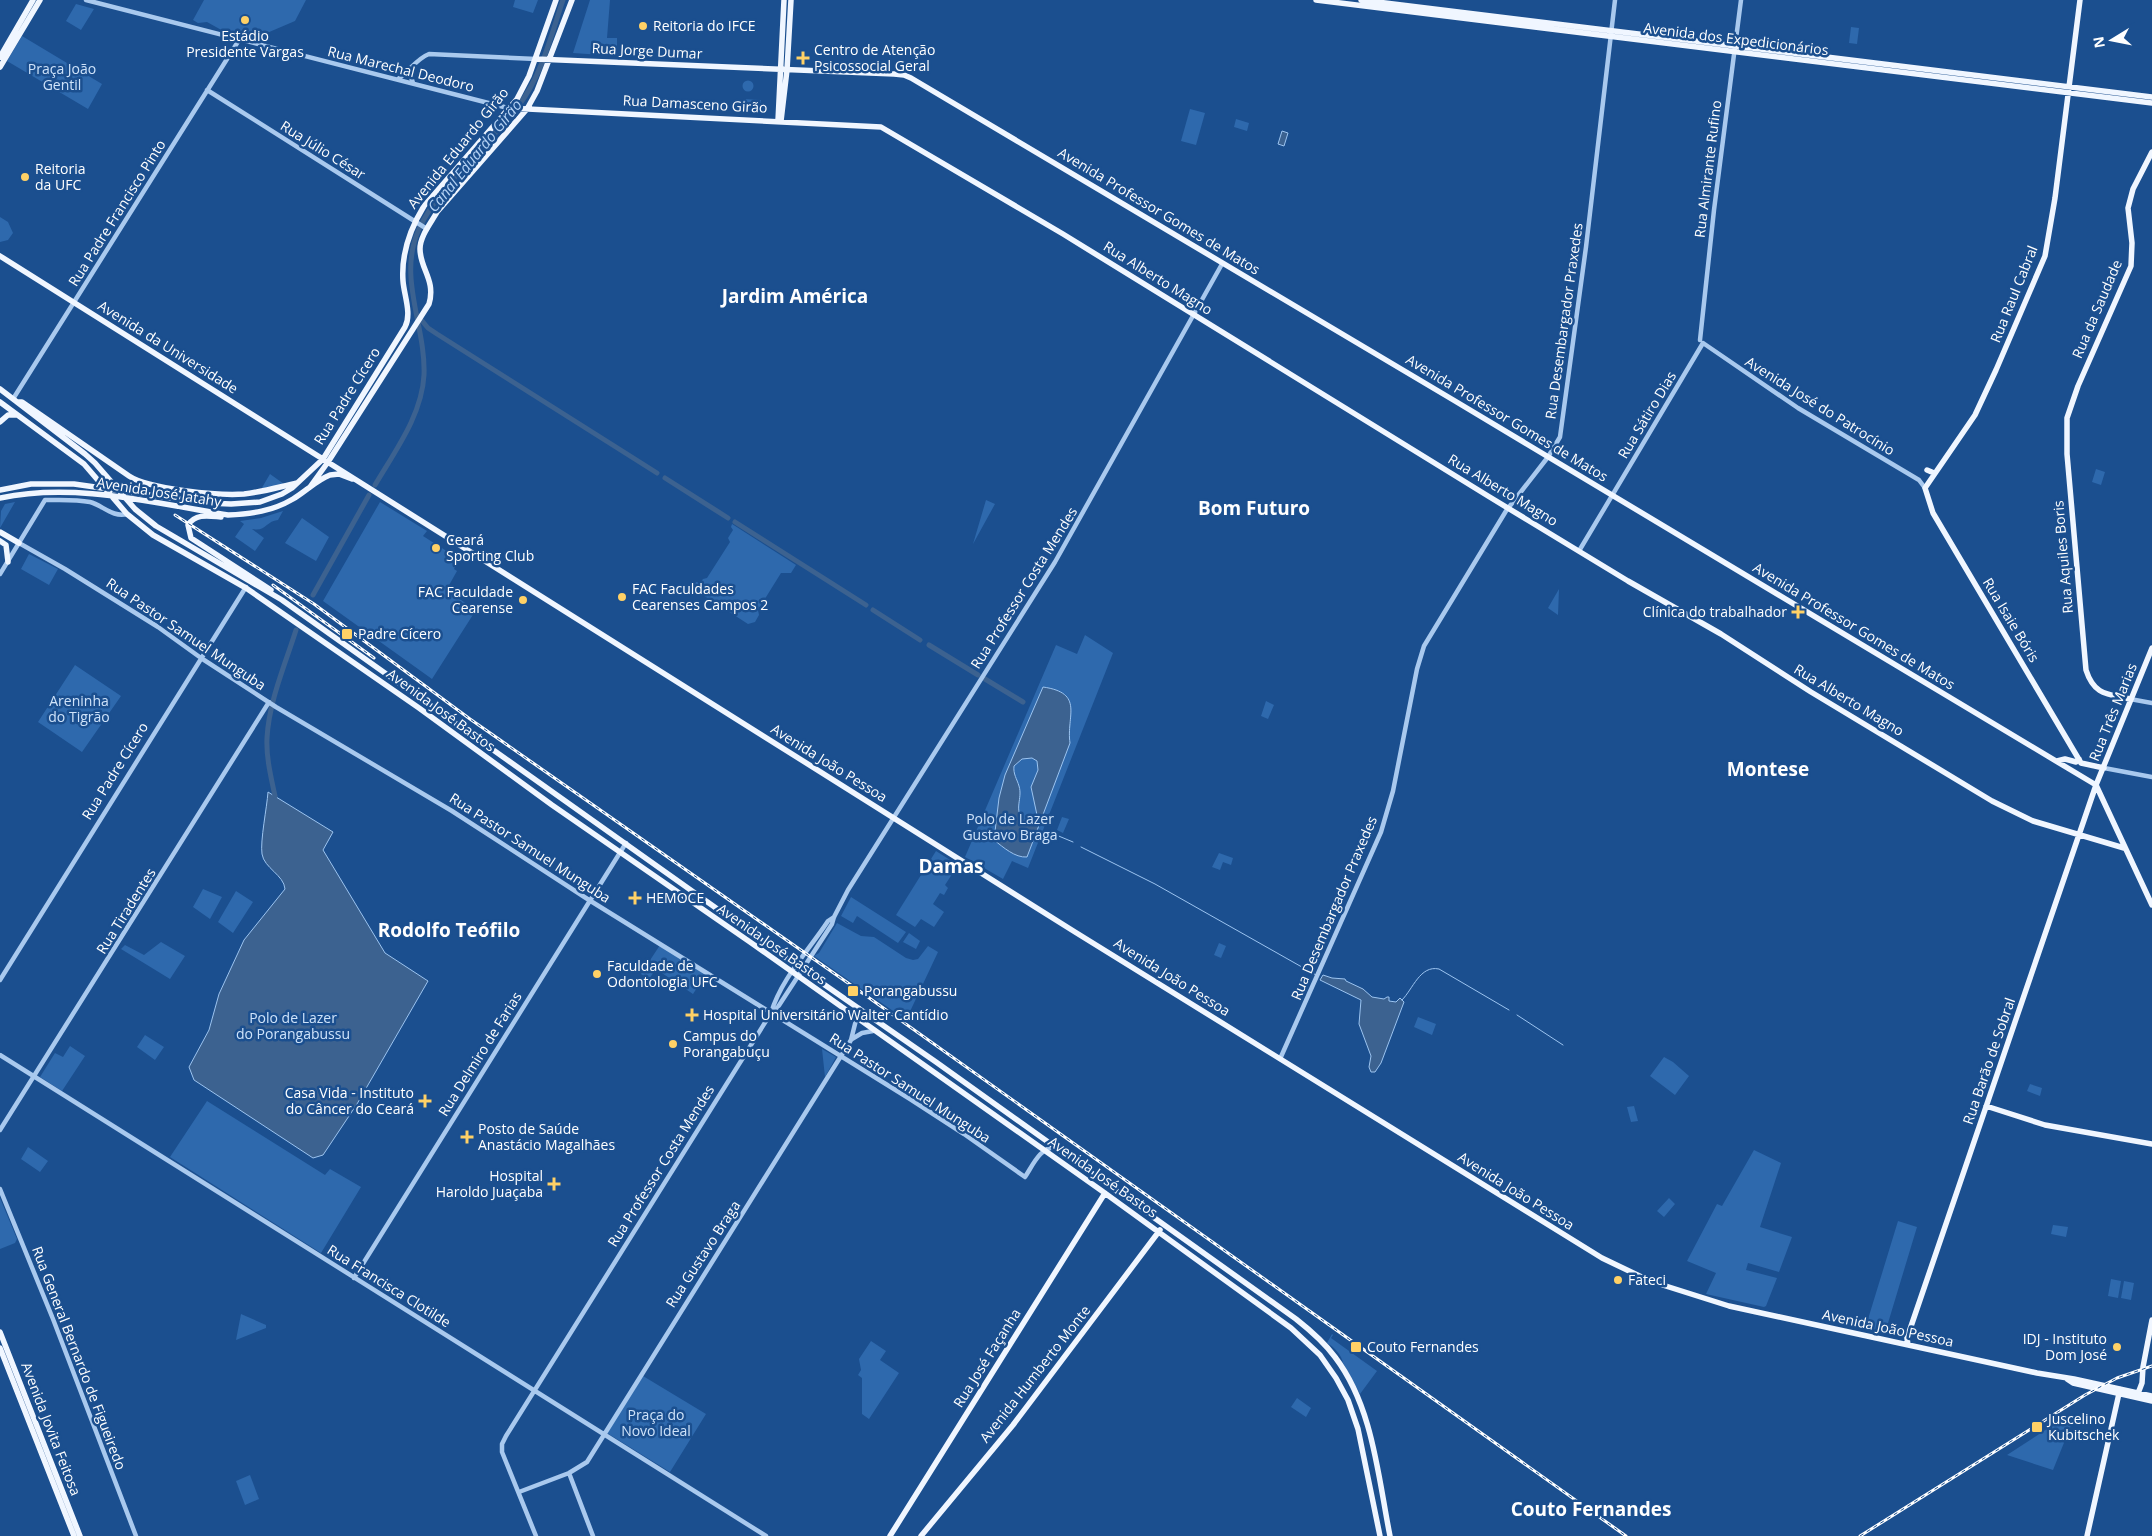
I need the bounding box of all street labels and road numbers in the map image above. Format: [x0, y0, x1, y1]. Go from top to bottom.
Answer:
street label: Avenida dos Expedicionários [1643, 18, 1830, 59]
street label: Rua Jorge Dumar [591, 38, 703, 63]
street label: Rua Marechal Deodoro [326, 41, 476, 96]
street label: Avenida Eduardo Girão [403, 83, 512, 212]
street label: Rua Damasceno Girão [622, 90, 768, 117]
street label: Rua Almirante Rufino [1690, 99, 1725, 239]
street label: Rua Júlio César [277, 116, 370, 183]
street label: Rua Padre Francisco Pinto [64, 136, 170, 290]
street label: Avenida Professor Gomes de Matos [1055, 143, 1264, 279]
street label: Rua Desembargador Praxedes [1540, 221, 1587, 420]
street label: Rua Alberto Magno [1100, 236, 1216, 319]
street label: Rua Raul Cabral [1985, 242, 2042, 345]
street label: Rua da Saudade [2067, 256, 2126, 361]
street label: Avenida da Universidade [95, 296, 242, 398]
street label: Rua Padre Cícero [309, 343, 384, 448]
street label: Avenida Professor Gomes de Matos [1403, 350, 1612, 486]
street label: Avenida José do Patrocínio [1742, 352, 1899, 459]
street label: Rua Sátiro Dias [1613, 367, 1680, 462]
street label: Rua Alberto Magno [1445, 449, 1562, 530]
street label: Avenida José Jatahy [95, 472, 224, 511]
street label: Rua Aquiles Boris [2048, 499, 2077, 614]
street label: Rua Professor Costa Mendes [966, 503, 1081, 672]
street label: Avenida Professor Gomes de Matos [1750, 558, 1959, 694]
street label: Rua Pastor Samuel Munguba [103, 573, 270, 694]
street label: Rua Isaie Bóris [1979, 574, 2044, 666]
street label: Rua Alberto Magno [1791, 659, 1908, 740]
street label: Rua Três Marias [2084, 660, 2141, 764]
street label: Avenida José Bastos [383, 664, 500, 756]
street label: Rua Padre Cícero [77, 718, 152, 823]
street label: Avenida João Pessoa [768, 719, 891, 806]
street label: Rua Pastor Samuel Munguba [446, 788, 615, 907]
street label: Rua Desembargador Praxedes [1286, 813, 1381, 1003]
street label: Rua Tiradentes [92, 864, 160, 957]
street label: Avenida José Bastos [714, 899, 831, 989]
street label: Avenida João Pessoa [1111, 933, 1234, 1020]
street label: Rua Delmiro de Farias [434, 988, 526, 1120]
street label: Rua Barão de Sobral [1958, 995, 2019, 1127]
street label: Rua Pastor Samuel Munguba [826, 1028, 995, 1147]
street label: Rua Professor Costa Mendes [603, 1081, 718, 1250]
street label: Avenida José Bastos [1045, 1132, 1162, 1222]
street label: Avenida João Pessoa [1455, 1147, 1578, 1234]
street label: Rua Gustavo Braga [661, 1197, 744, 1311]
street label: Rua Francisca Clotilde [324, 1240, 455, 1331]
street label: Rua General Bernardo de Figueiredo [28, 1243, 131, 1472]
street label: Avenida Humberto Monte [975, 1301, 1094, 1446]
street label: Avenida João Pessoa [1821, 1304, 1955, 1351]
street label: Rua José Façanha [948, 1305, 1025, 1411]
street label: Avenida Jovita Feitosa [17, 1359, 86, 1498]

